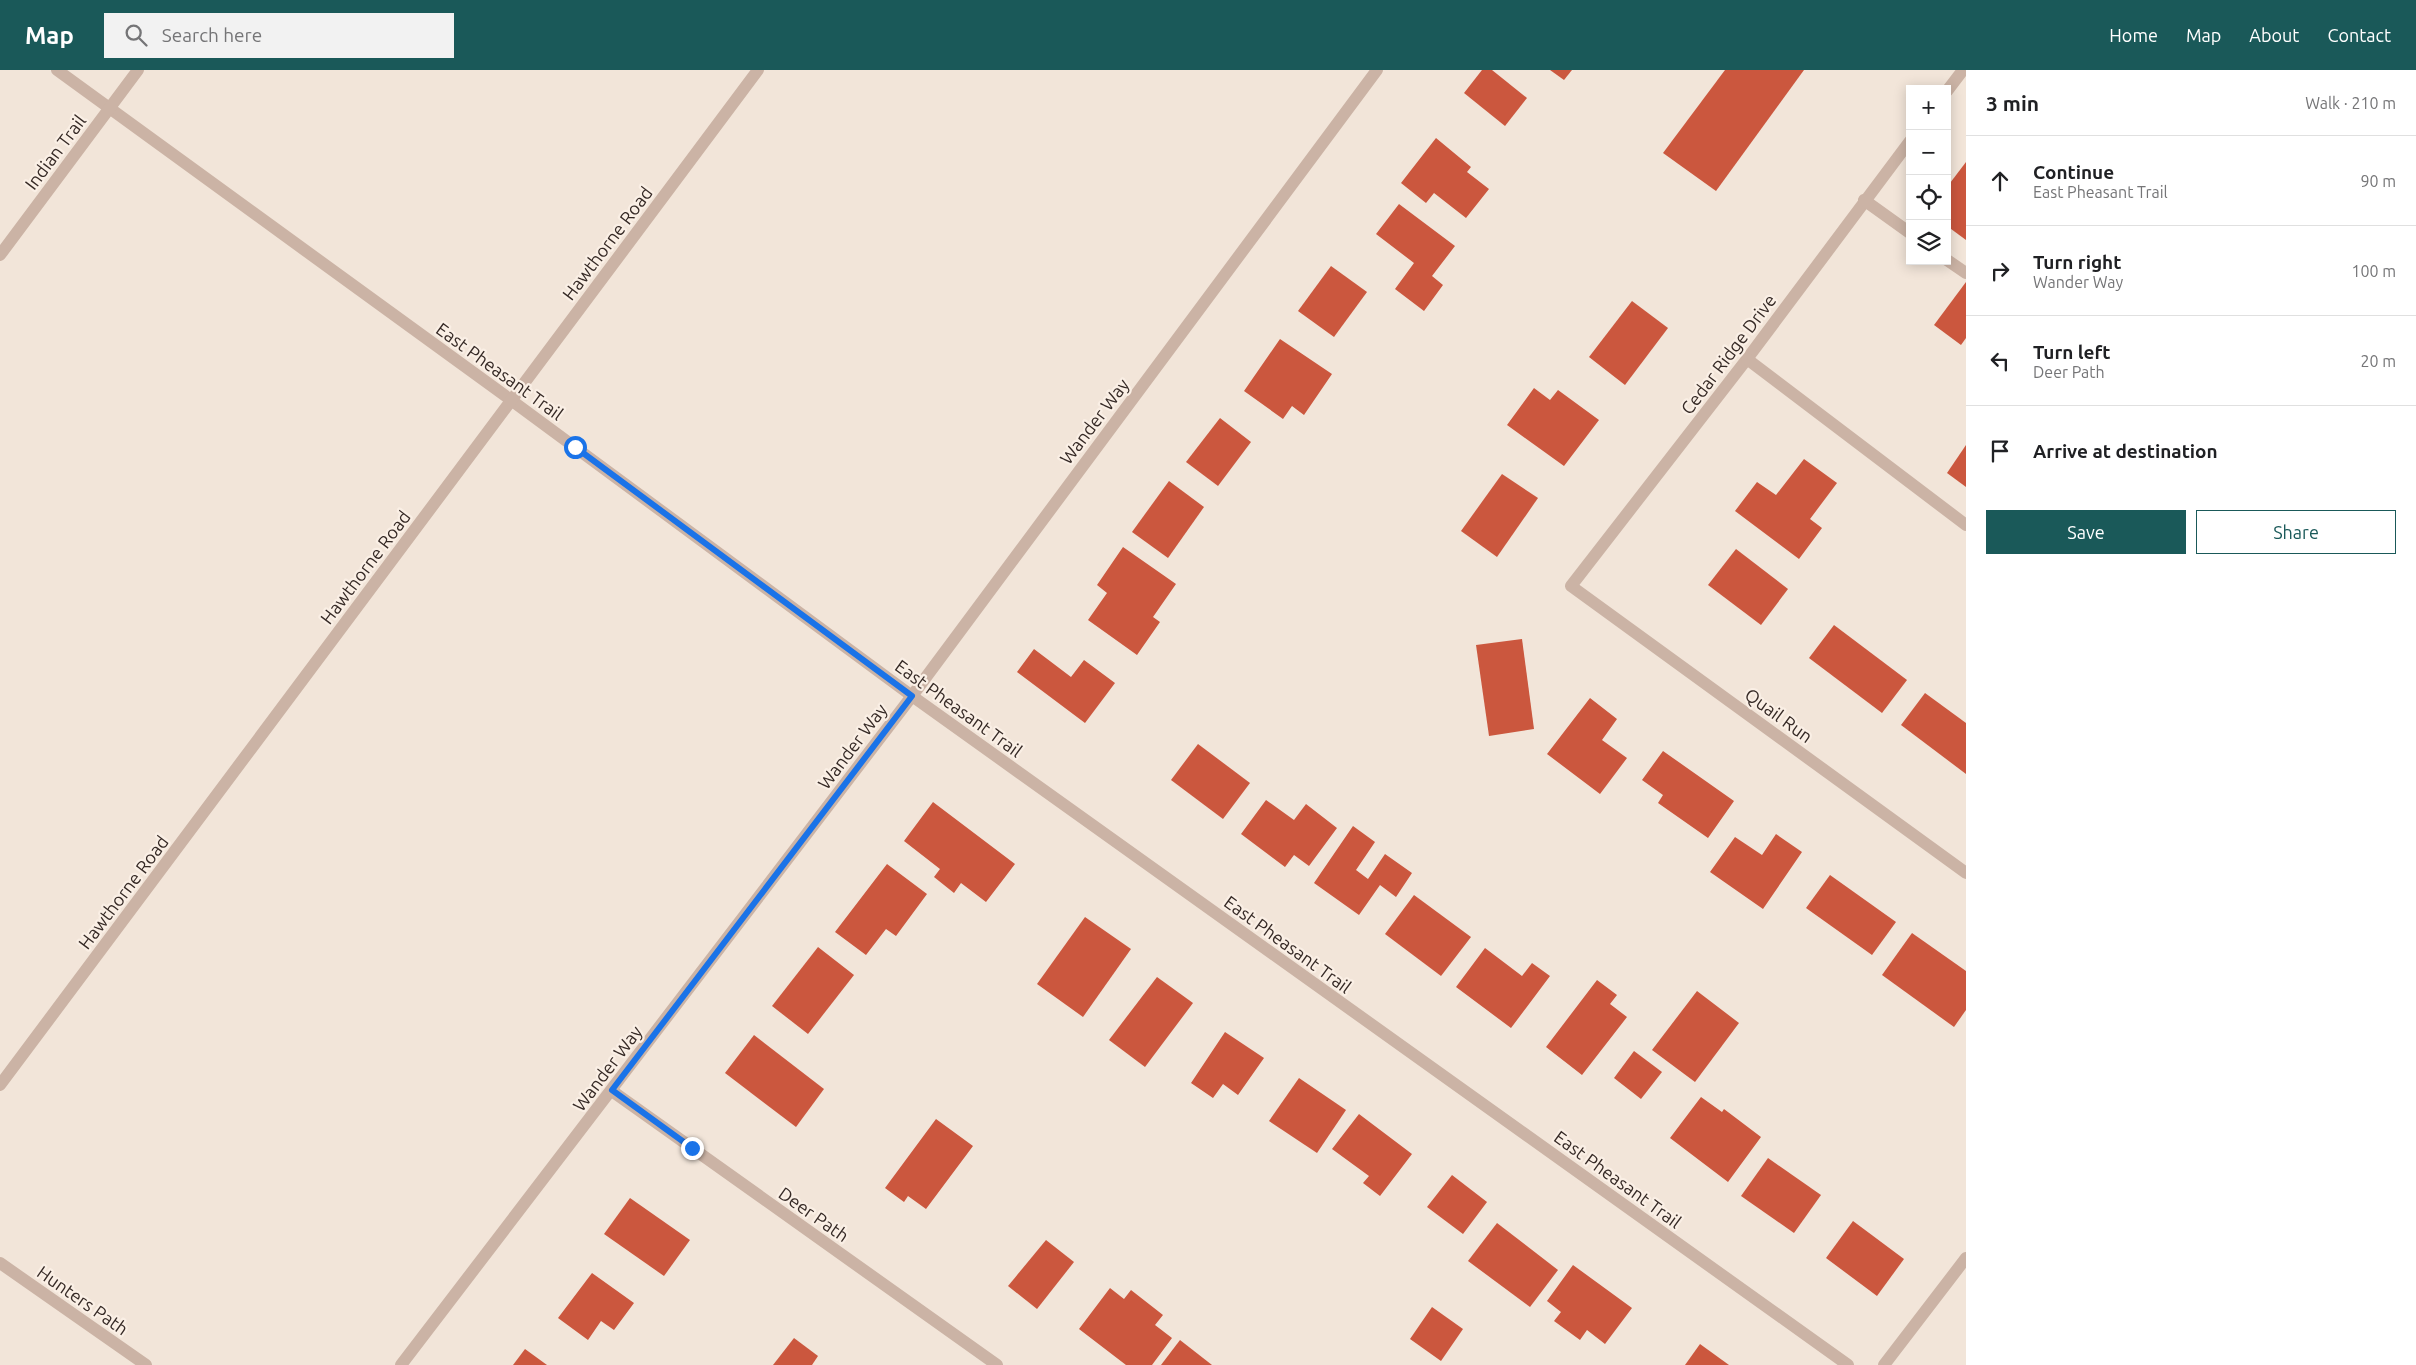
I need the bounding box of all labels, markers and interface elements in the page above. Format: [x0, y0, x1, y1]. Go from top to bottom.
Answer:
search box [104, 13, 454, 58]
icon: search [122, 21, 150, 49]
text: Map [25, 22, 74, 49]
text: Search here [162, 24, 262, 46]
text: Home [2109, 25, 2158, 45]
text: Map [2186, 25, 2221, 45]
text: About [2249, 25, 2299, 45]
text: Contact [2327, 25, 2391, 45]
map controls [1906, 85, 1951, 265]
button: + [1906, 85, 1951, 130]
text: 3 min [1986, 91, 2039, 115]
text: Walk · 210 m [2305, 94, 2396, 112]
street label: Indian Trail [21, 111, 90, 193]
button: − [1906, 130, 1951, 175]
text: Continue [2033, 161, 2114, 183]
icon: ahead [1986, 167, 2014, 195]
text: 90 m [2360, 172, 2396, 190]
button: locate [1906, 175, 1951, 220]
street label: Hawthorne Road [558, 183, 656, 303]
text: East Pheasant Trail [2033, 183, 2168, 201]
button: layers [1906, 220, 1951, 265]
text: Turn right [2033, 251, 2121, 273]
icon: right [1986, 257, 2014, 285]
text: 100 m [2351, 262, 2396, 280]
text: Wander Way [2033, 273, 2123, 291]
street label: Cedar Ridge Drive [1676, 290, 1780, 418]
street label: East Pheasant Trail [433, 318, 567, 424]
text: Turn left [2033, 341, 2111, 363]
icon: left [1986, 347, 2014, 375]
text: 20 m [2360, 352, 2396, 370]
text: Deer Path [2033, 363, 2105, 381]
street label: Wander Way [1055, 374, 1133, 468]
route start [564, 436, 587, 459]
icon: arrive [1986, 437, 2014, 465]
text: Arrive at destination [2033, 440, 2218, 462]
street label: Hawthorne Road [316, 507, 414, 627]
button: Save [1986, 510, 2186, 554]
button: Share [2196, 510, 2396, 554]
street label: East Pheasant Trail [892, 655, 1026, 761]
street label: Quail Run [1741, 684, 1817, 747]
street label: Wander Way [813, 699, 891, 793]
street label: Hawthorne Road [74, 832, 172, 952]
street label: East Pheasant Trail [1221, 891, 1355, 997]
street label: Wander Way [568, 1021, 646, 1115]
street label: East Pheasant Trail [1551, 1126, 1685, 1232]
route end [681, 1137, 704, 1160]
street label: Deer Path [775, 1183, 853, 1245]
street label: Hunters Path [34, 1261, 132, 1339]

